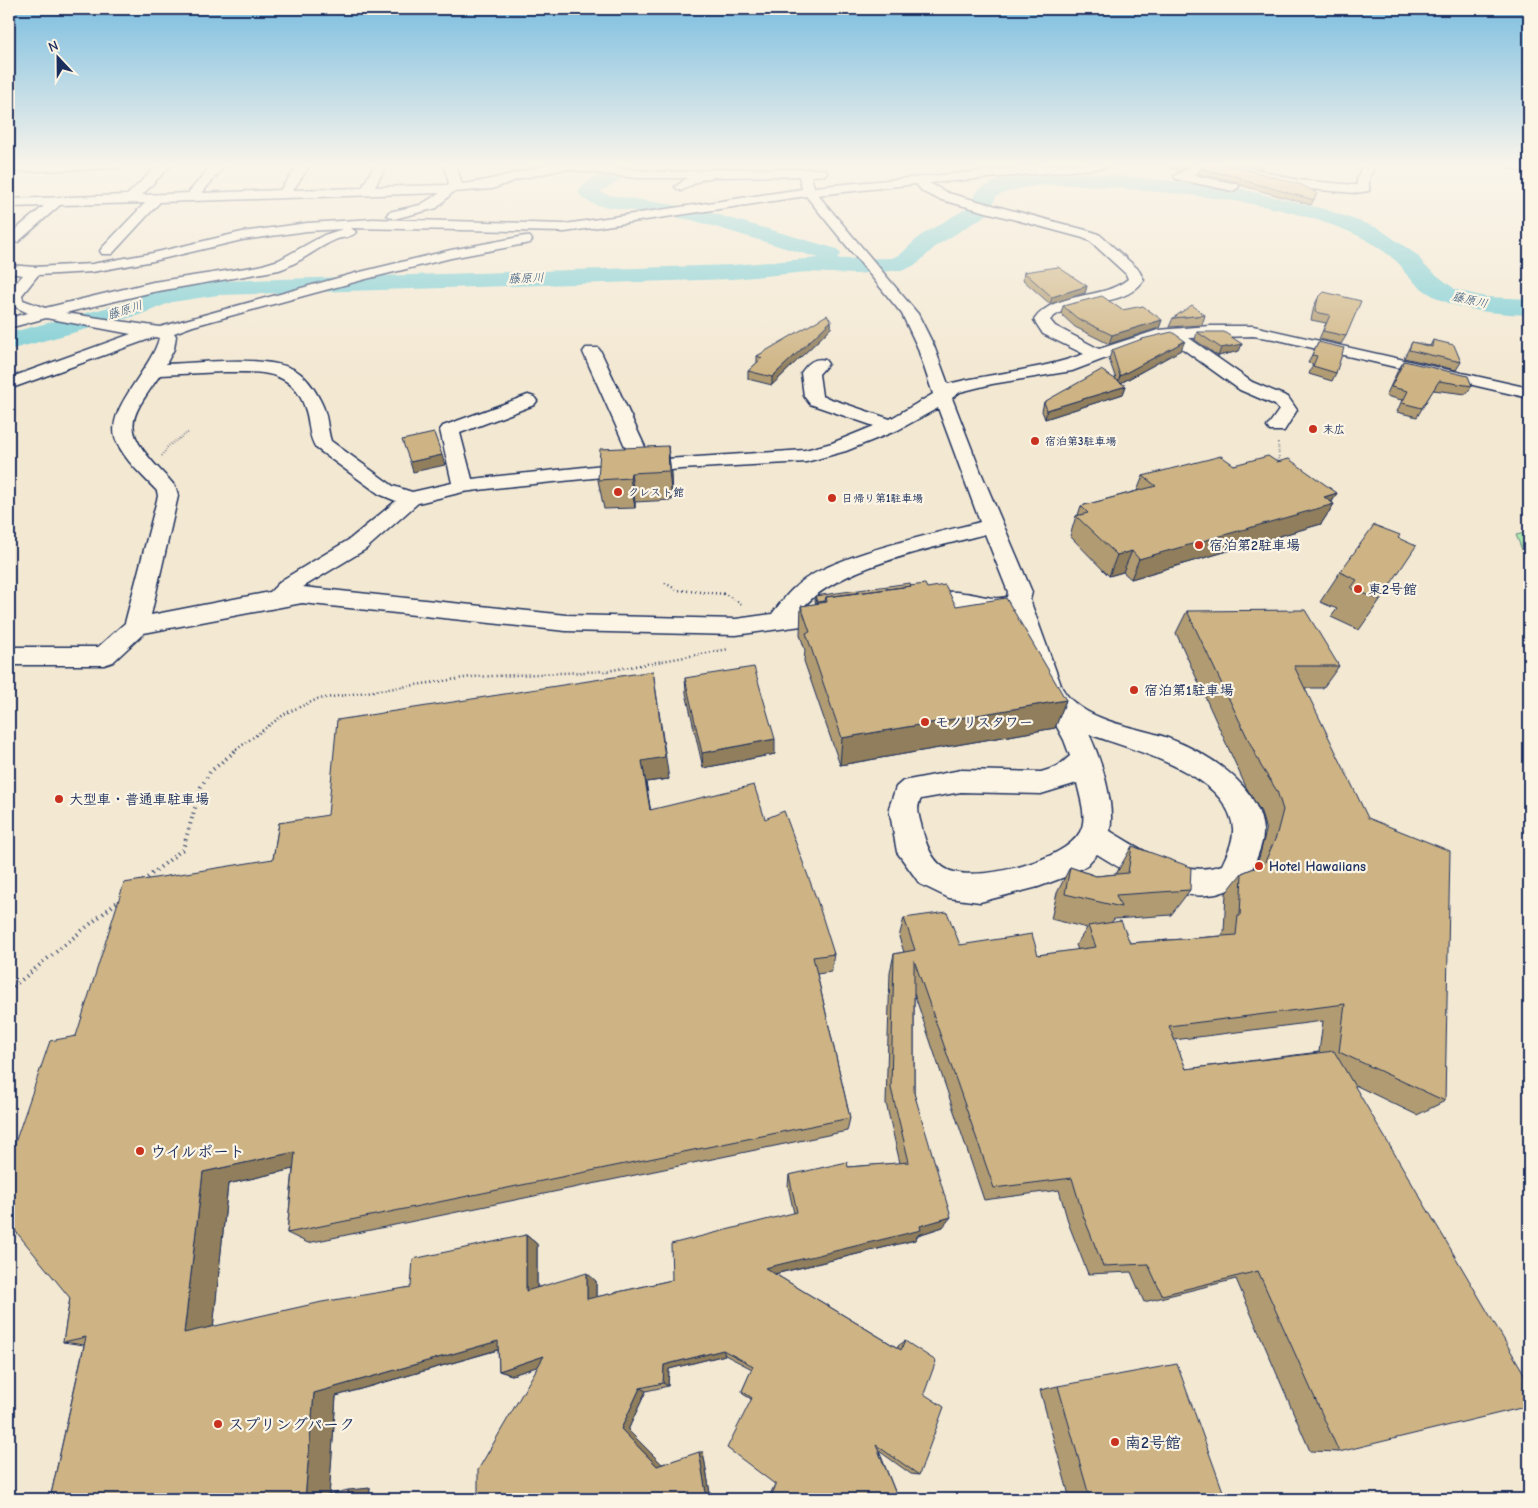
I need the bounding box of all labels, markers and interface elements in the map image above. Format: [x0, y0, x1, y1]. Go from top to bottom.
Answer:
north arrow [32, 32, 82, 82]
text: N [46, 37, 61, 56]
water label: 藤原川 [508, 270, 544, 286]
water label: 藤原川 [1451, 289, 1489, 311]
water label: 藤原川 [106, 298, 144, 322]
marker: 末広 [1307, 423, 1319, 435]
place label: 末広 [1323, 423, 1345, 436]
marker: 宿泊第3駐車場 [1029, 435, 1041, 447]
place label: 宿泊第3駐車場 [1045, 435, 1116, 448]
marker: クレスト館 [612, 486, 624, 498]
place label: クレスト館 [628, 486, 684, 499]
marker: 日帰り第1駐車場 [826, 492, 838, 504]
place label: 日帰り第1駐車場 [842, 492, 923, 505]
place label: 宿泊第2駐車場 [1209, 537, 1300, 554]
marker: 宿泊第2駐車場 [1193, 539, 1205, 551]
place label: 東2号館 [1368, 581, 1417, 598]
marker: 東2号館 [1352, 583, 1364, 595]
place label: 宿泊第1駐車場 [1144, 682, 1234, 699]
marker: 宿泊第1駐車場 [1128, 684, 1140, 696]
place label: モノリスタワー [935, 714, 1033, 731]
marker: モノリスタワー [919, 716, 931, 728]
place label: 大型車・普通車駐車場 [69, 791, 209, 808]
marker: 大型車・普通車駐車場 [53, 793, 65, 805]
place label: Hotel Hawaiians [1269, 858, 1366, 875]
marker: Hotel Hawaiians [1253, 860, 1265, 872]
place label: ウイルポート [150, 1143, 245, 1161]
marker: ウイルポート [134, 1145, 146, 1157]
place label: スプリングパーク [228, 1416, 355, 1434]
marker: スプリングパーク [212, 1418, 224, 1430]
place label: 南2号館 [1125, 1434, 1181, 1452]
marker: 南2号館 [1109, 1436, 1121, 1448]

